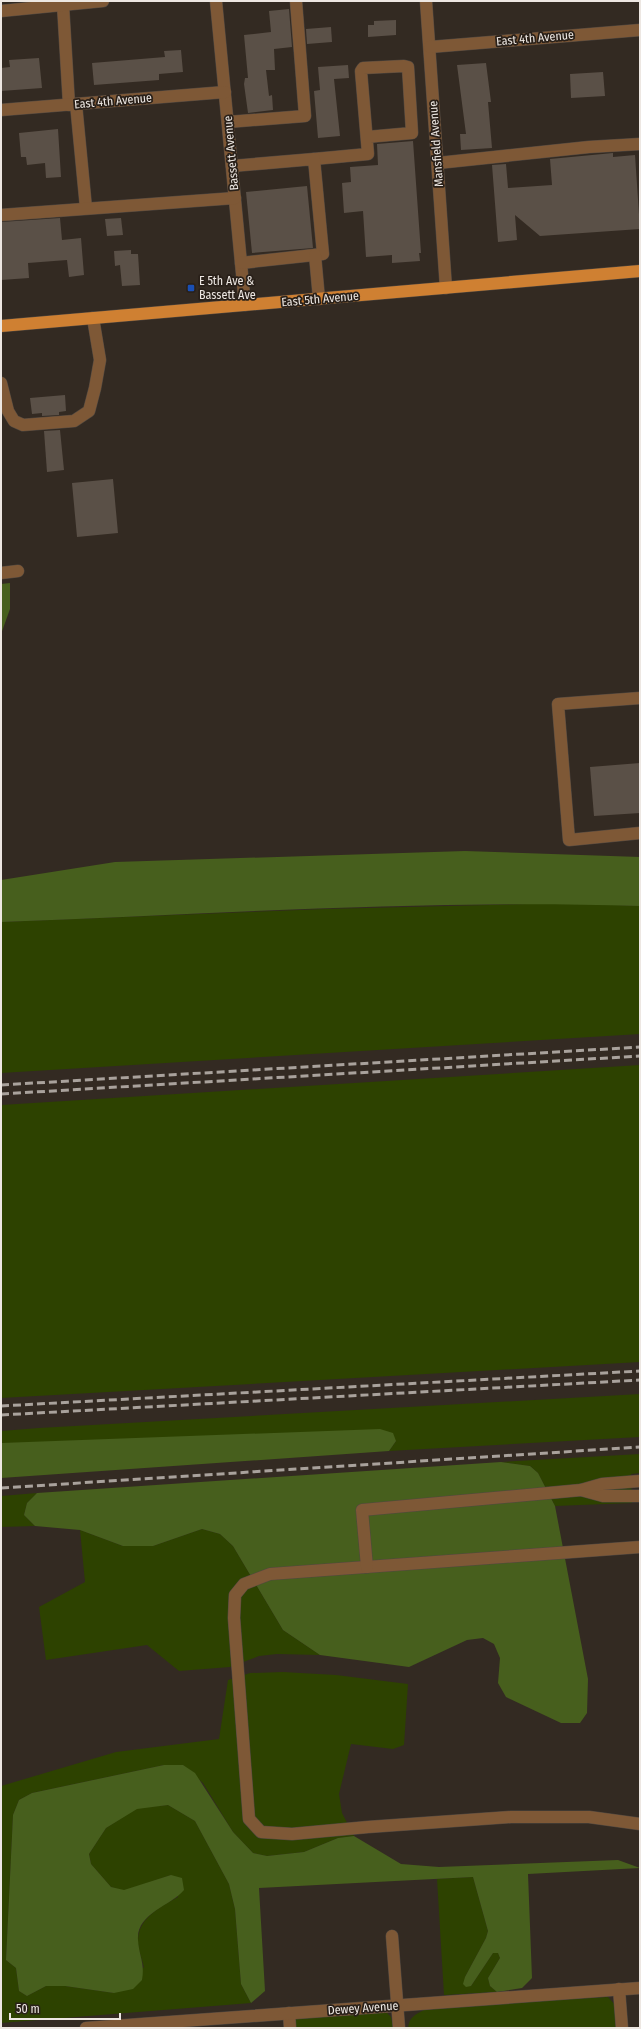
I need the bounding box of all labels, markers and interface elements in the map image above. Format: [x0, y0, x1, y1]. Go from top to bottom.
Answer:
street label: East 4th Avenue [495, 28, 575, 48]
street label: East 4th Avenue [73, 91, 153, 111]
street label: Mansfield Avenue [426, 100, 446, 188]
street label: Bassett Avenue [221, 115, 241, 191]
place label: E 5th Ave & Bassett Ave [199, 274, 256, 302]
marker: E 5th Ave & Bassett Ave [186, 283, 196, 293]
street label: East 5th Avenue [281, 289, 359, 309]
scale bar [10, 1995, 120, 2021]
street label: Dewey Avenue [327, 1999, 399, 2017]
text: 50 m [16, 2002, 40, 2016]

